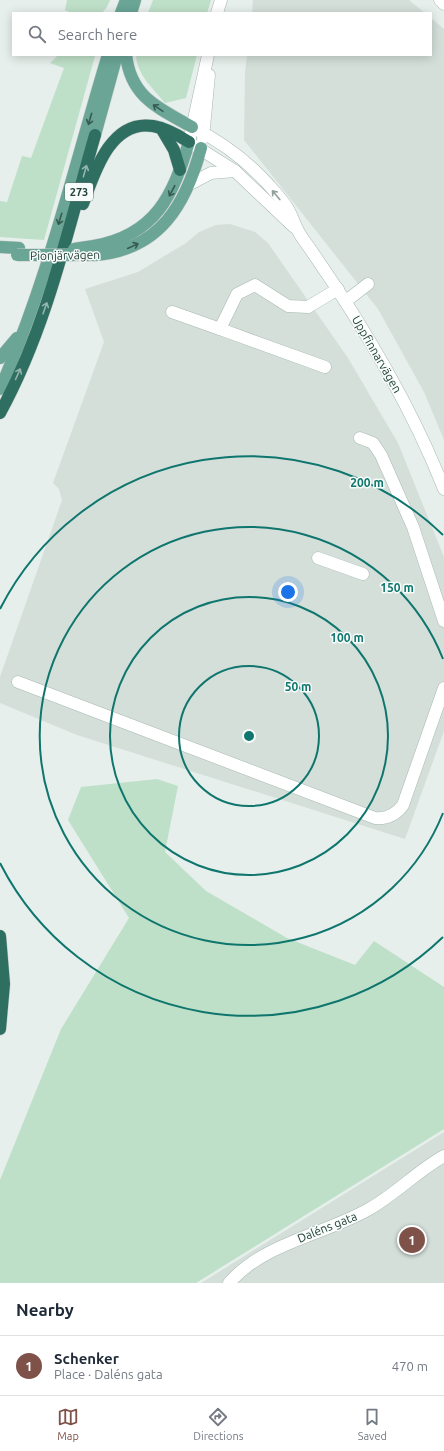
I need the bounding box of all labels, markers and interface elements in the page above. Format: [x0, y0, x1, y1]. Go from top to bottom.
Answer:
search box [12, 12, 432, 56]
icon: search [26, 23, 48, 45]
text: Search here [58, 26, 137, 43]
one-way arrow [153, 103, 164, 112]
one-way arrow [86, 113, 93, 126]
one-way arrow [82, 164, 89, 177]
road number: 273 [65, 183, 93, 201]
one-way arrow [167, 185, 175, 197]
one-way arrow [272, 189, 281, 200]
one-way arrow [56, 213, 63, 226]
one-way arrow [127, 242, 139, 249]
street label: Pionjärvägen [30, 248, 100, 262]
one-way arrow [42, 301, 49, 314]
street label: Uppfinnarvägen [350, 313, 404, 395]
one-way arrow [15, 369, 22, 381]
text: 200 m [350, 476, 384, 489]
text: 150 m [380, 581, 414, 594]
your location [278, 582, 298, 602]
text: 100 m [330, 631, 364, 644]
text: 50 m [285, 680, 311, 693]
centre of rings [242, 729, 256, 743]
street label: Daléns gata [295, 1209, 359, 1245]
pin: 1 [399, 1225, 425, 1255]
text: Nearby [16, 1300, 74, 1319]
text: Schenker [54, 1350, 119, 1367]
text: 1 [25, 1359, 33, 1373]
text: 470 m [392, 1359, 428, 1373]
text: Place · Daléns gata [54, 1367, 163, 1381]
tab: Map [57, 1406, 79, 1442]
tab: Directions [193, 1406, 243, 1442]
tab: Saved [358, 1406, 387, 1442]

